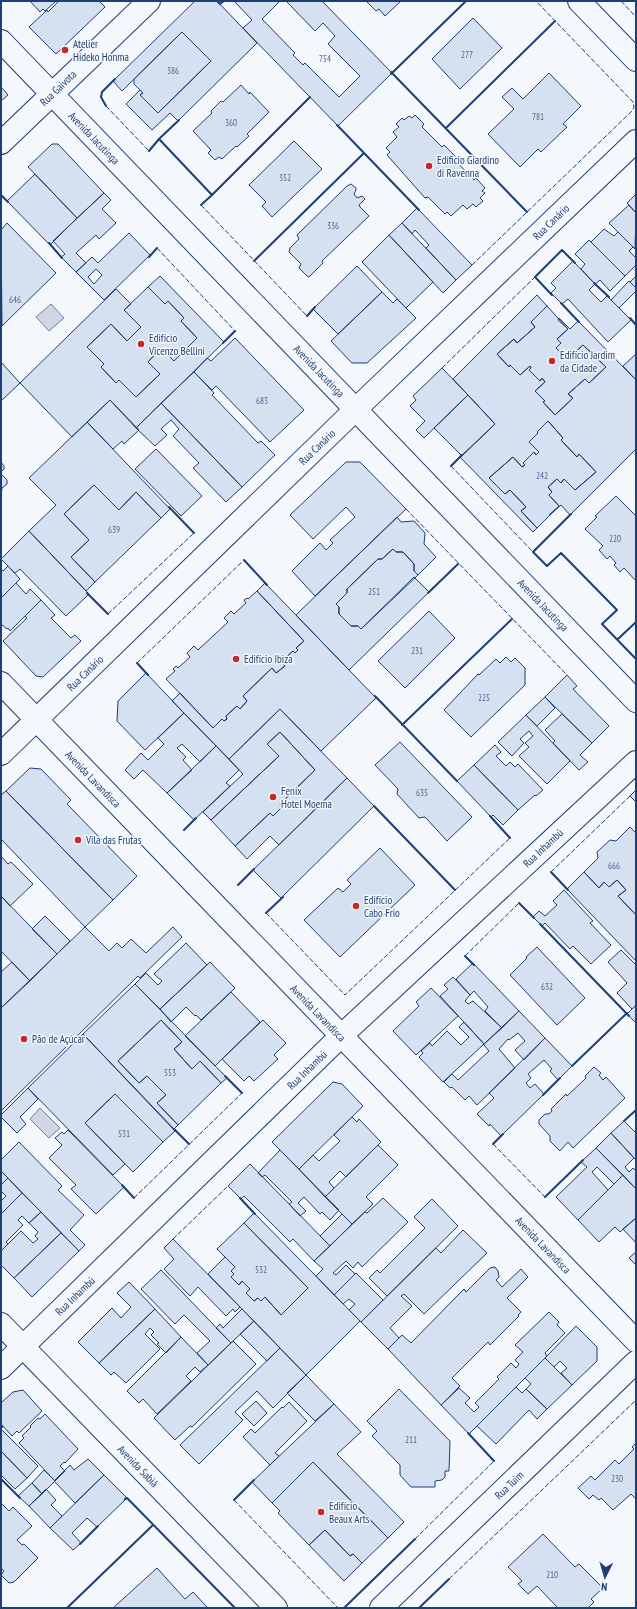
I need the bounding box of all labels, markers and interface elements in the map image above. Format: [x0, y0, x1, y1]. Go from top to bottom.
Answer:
place label: Atelier Hideko Honma [73, 37, 129, 64]
marker: Atelier Hideko Honma [60, 45, 70, 55]
house number: 277 [461, 49, 473, 60]
house number: 754 [319, 53, 331, 64]
house number: 386 [167, 65, 179, 76]
street label: Rua Gaivota [37, 67, 79, 109]
street label: Avenida Jacutinga [66, 109, 122, 167]
house number: 781 [532, 111, 544, 122]
house number: 360 [225, 117, 237, 128]
place label: Edificio Giardino di Ravenna [437, 153, 499, 180]
marker: Edificio Giardino di Ravenna [424, 161, 434, 171]
house number: 352 [279, 172, 291, 183]
street label: Rua Canário [530, 201, 572, 243]
house number: 336 [327, 220, 339, 231]
house number: 646 [9, 294, 21, 305]
place label: Edifício Vicenzo Bellini [148, 331, 205, 358]
marker: Edifício Vicenzo Bellini [136, 339, 146, 349]
street label: Avenida Jacutinga [291, 342, 347, 400]
place label: Edifício Jardim da Cidade [560, 348, 615, 375]
marker: Edifício Jardim da Cidade [547, 356, 557, 366]
house number: 683 [256, 395, 268, 406]
street label: Rua Canário [296, 426, 338, 468]
house number: 242 [536, 470, 548, 481]
house number: 639 [108, 524, 120, 535]
house number: 220 [609, 533, 621, 544]
street label: Avenida Jacutinga [515, 576, 571, 634]
house number: 251 [368, 586, 380, 597]
house number: 231 [411, 645, 423, 656]
street label: Rua Canário [64, 652, 106, 694]
place label: Edifício Ibiza [244, 652, 293, 666]
marker: Edifício Ibiza [231, 654, 241, 664]
house number: 225 [478, 692, 490, 703]
street label: Avenida Lavandisca [62, 748, 124, 810]
place label: Fenix Hotel Moema [281, 784, 332, 811]
house number: 635 [416, 787, 428, 798]
marker: Fenix Hotel Moema [268, 792, 278, 802]
street label: Rua Inhambú [520, 826, 566, 870]
place label: Vila das Frutas [85, 833, 142, 847]
marker: Vila das Frutas [73, 835, 83, 845]
house number: 666 [608, 860, 620, 871]
place label: Edifício Cabo Frio [364, 893, 400, 920]
marker: Edifício Cabo Frio [351, 901, 361, 911]
house number: 632 [541, 981, 553, 992]
street label: Avenida Lavandisca [287, 982, 349, 1044]
place label: Pão de Açúcar [32, 1032, 85, 1046]
marker: Pão de Açúcar [19, 1034, 29, 1044]
street label: Rua Inhambú [284, 1047, 330, 1092]
house number: 553 [164, 1067, 176, 1078]
house number: 531 [118, 1128, 130, 1139]
street label: Avenida Lavandisca [512, 1214, 574, 1276]
house number: 532 [255, 1264, 267, 1275]
street label: Rua Inhambú [52, 1273, 98, 1318]
house number: 211 [405, 1434, 417, 1445]
street label: Avenida Sabiá [115, 1442, 161, 1490]
street label: Rua Tuim [492, 1468, 526, 1502]
house number: 230 [611, 1473, 623, 1484]
place label: Edifício Beaux Arts [329, 1499, 370, 1526]
marker: Edifício Beaux Arts [316, 1507, 326, 1517]
north arrow [585, 1557, 625, 1597]
house number: 210 [546, 1569, 558, 1580]
text: N [601, 1580, 608, 1594]

